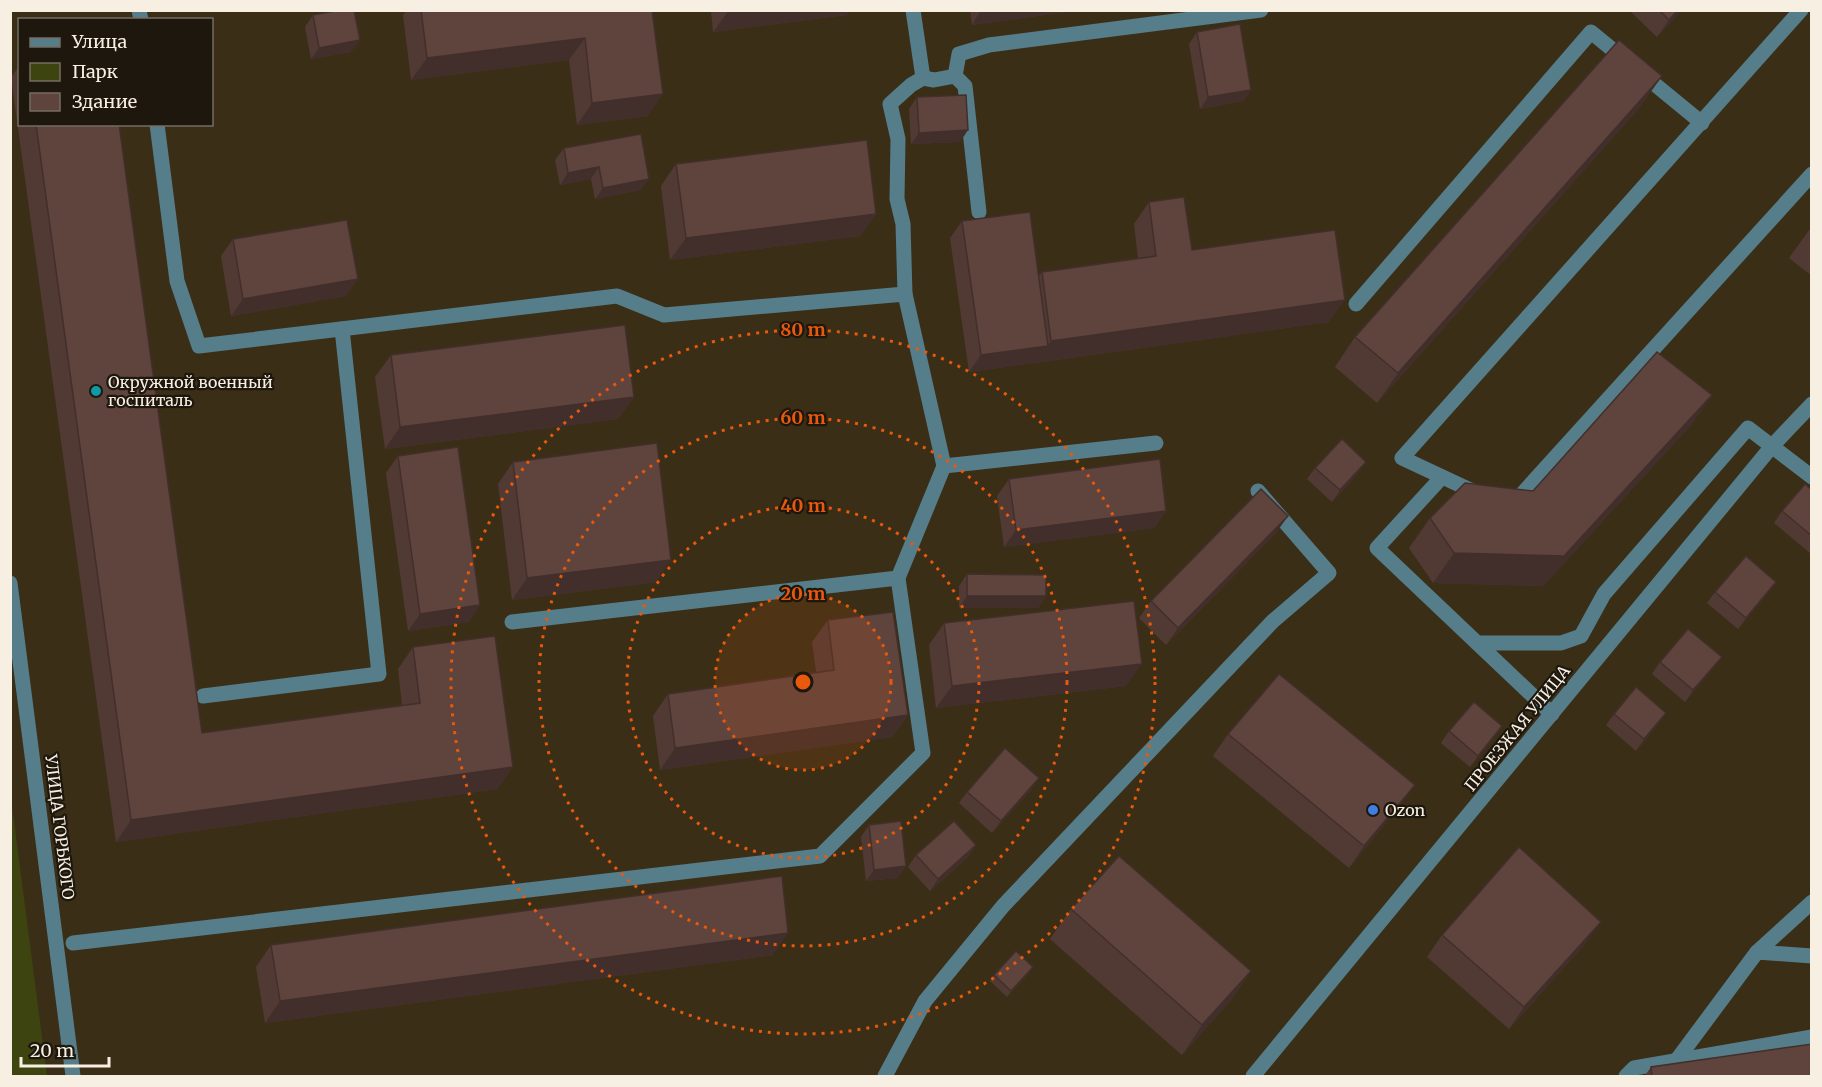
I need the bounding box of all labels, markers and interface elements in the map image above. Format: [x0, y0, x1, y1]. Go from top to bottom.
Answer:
legend [18, 18, 213, 126]
text: Улица [71, 30, 127, 53]
text: Парк [72, 60, 118, 83]
text: Здание [72, 90, 137, 113]
text: 80 m [780, 318, 826, 341]
place label: Окружной военный госпиталь [108, 372, 273, 410]
marker: Окружной военный госпиталь [89, 384, 103, 398]
text: 60 m [780, 406, 826, 429]
text: 40 m [780, 494, 826, 517]
text: 20 m [781, 582, 825, 605]
street label: ПРОЕЗЖАЯ УЛИЦА [1460, 660, 1574, 795]
centre of rings [793, 672, 813, 692]
street label: УЛИЦА ГОРЬКОГО [41, 752, 79, 901]
place label: Ozon [1385, 800, 1425, 820]
marker: Ozon [1366, 803, 1380, 817]
scale bar [21, 1030, 110, 1068]
text: 20 m [30, 1039, 74, 1062]

